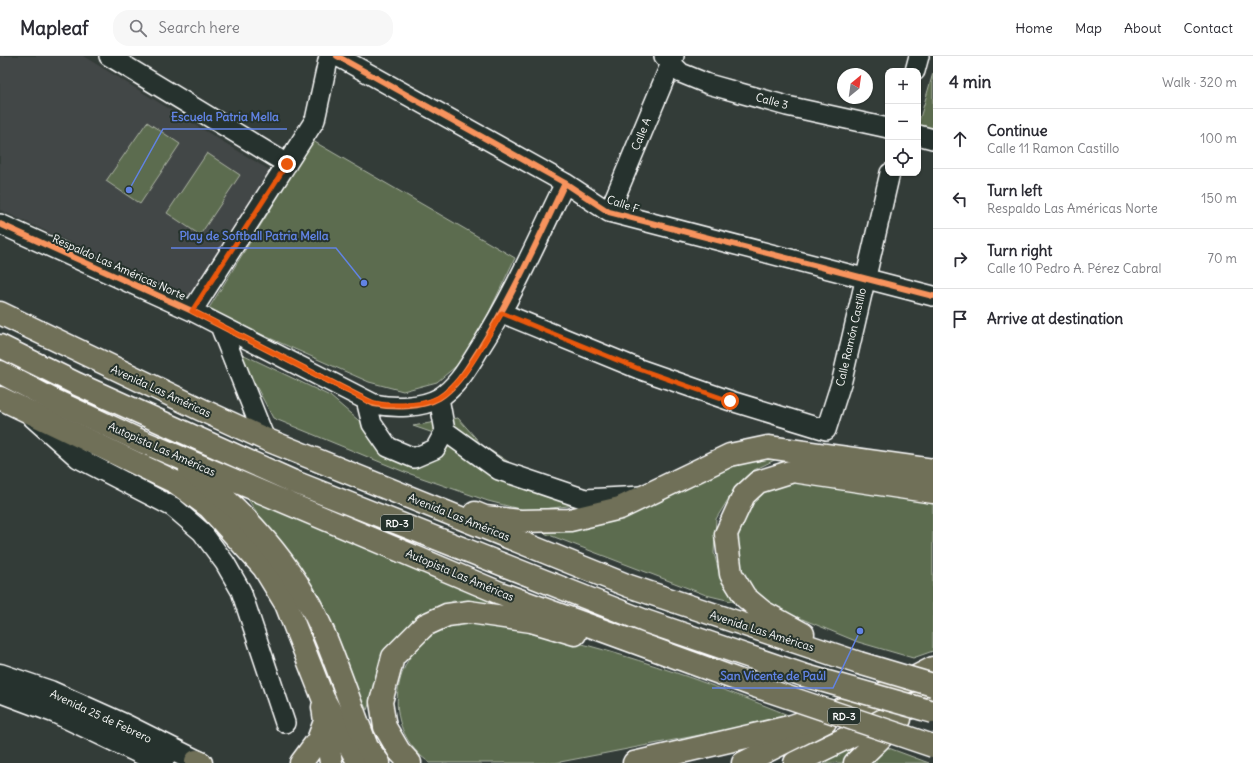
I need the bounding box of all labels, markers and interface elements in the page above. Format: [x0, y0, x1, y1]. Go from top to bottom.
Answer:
search box [113, 10, 393, 46]
text: Mapleaf [20, 16, 89, 40]
icon: search [127, 17, 149, 39]
text: Search here [159, 18, 240, 37]
text: Home [1015, 19, 1053, 37]
text: Map [1075, 19, 1102, 37]
text: About [1124, 19, 1162, 37]
text: Contact [1184, 19, 1233, 37]
north arrow [837, 68, 873, 104]
map controls [885, 68, 921, 176]
button: + [885, 68, 921, 104]
text: 4 min [949, 71, 991, 93]
text: Walk · 320 m [1162, 74, 1237, 91]
street label: Calle 3 [754, 90, 790, 112]
button: − [885, 104, 921, 140]
callout: Escuela Patria Mella [163, 105, 287, 129]
text: Escuela Patria Mella [171, 109, 279, 124]
street label: Calle A [628, 116, 654, 152]
text: Continue [987, 121, 1048, 140]
icon: ahead [949, 128, 971, 150]
text: 100 m [1200, 130, 1237, 147]
button: locate [885, 140, 921, 176]
text: Calle 11 Ramon Castillo [987, 140, 1119, 157]
route end [278, 155, 296, 173]
text: Turn left [987, 181, 1042, 200]
icon: left [949, 188, 971, 210]
text: 150 m [1201, 190, 1237, 207]
street label: Calle F [605, 192, 641, 216]
text: Respaldo Las Américas Norte [987, 200, 1158, 217]
callout: Play de Softball Patria Mella [171, 224, 336, 248]
text: Play de Softball Patria Mella [179, 228, 329, 244]
street label: Respaldo Las Américas Norte [50, 231, 188, 303]
text: Turn right [987, 241, 1052, 260]
icon: right [949, 248, 971, 270]
text: 70 m [1208, 250, 1237, 267]
text: Calle 10 Pedro A. Pérez Cabral [987, 260, 1161, 277]
street label: Calle Ramón Castillo [833, 286, 869, 388]
icon: arrive [949, 308, 971, 330]
text: Arrive at destination [987, 309, 1123, 328]
street label: Avenida Las Américas [109, 362, 213, 420]
route start [721, 392, 739, 410]
street label: Autopista Las Américas [106, 419, 218, 479]
street label: Avenida Las Américas [406, 490, 512, 544]
road number: RD-3 [381, 515, 413, 531]
street label: Autopista Las Américas [404, 546, 516, 604]
street label: Avenida Las Américas [708, 608, 816, 654]
callout: San Vicente de Paúl [712, 664, 833, 688]
text: San Vicente de Paúl [720, 668, 826, 683]
street label: Avenida 25 de Febrero [48, 686, 154, 746]
road number: RD-3 [828, 708, 860, 724]

